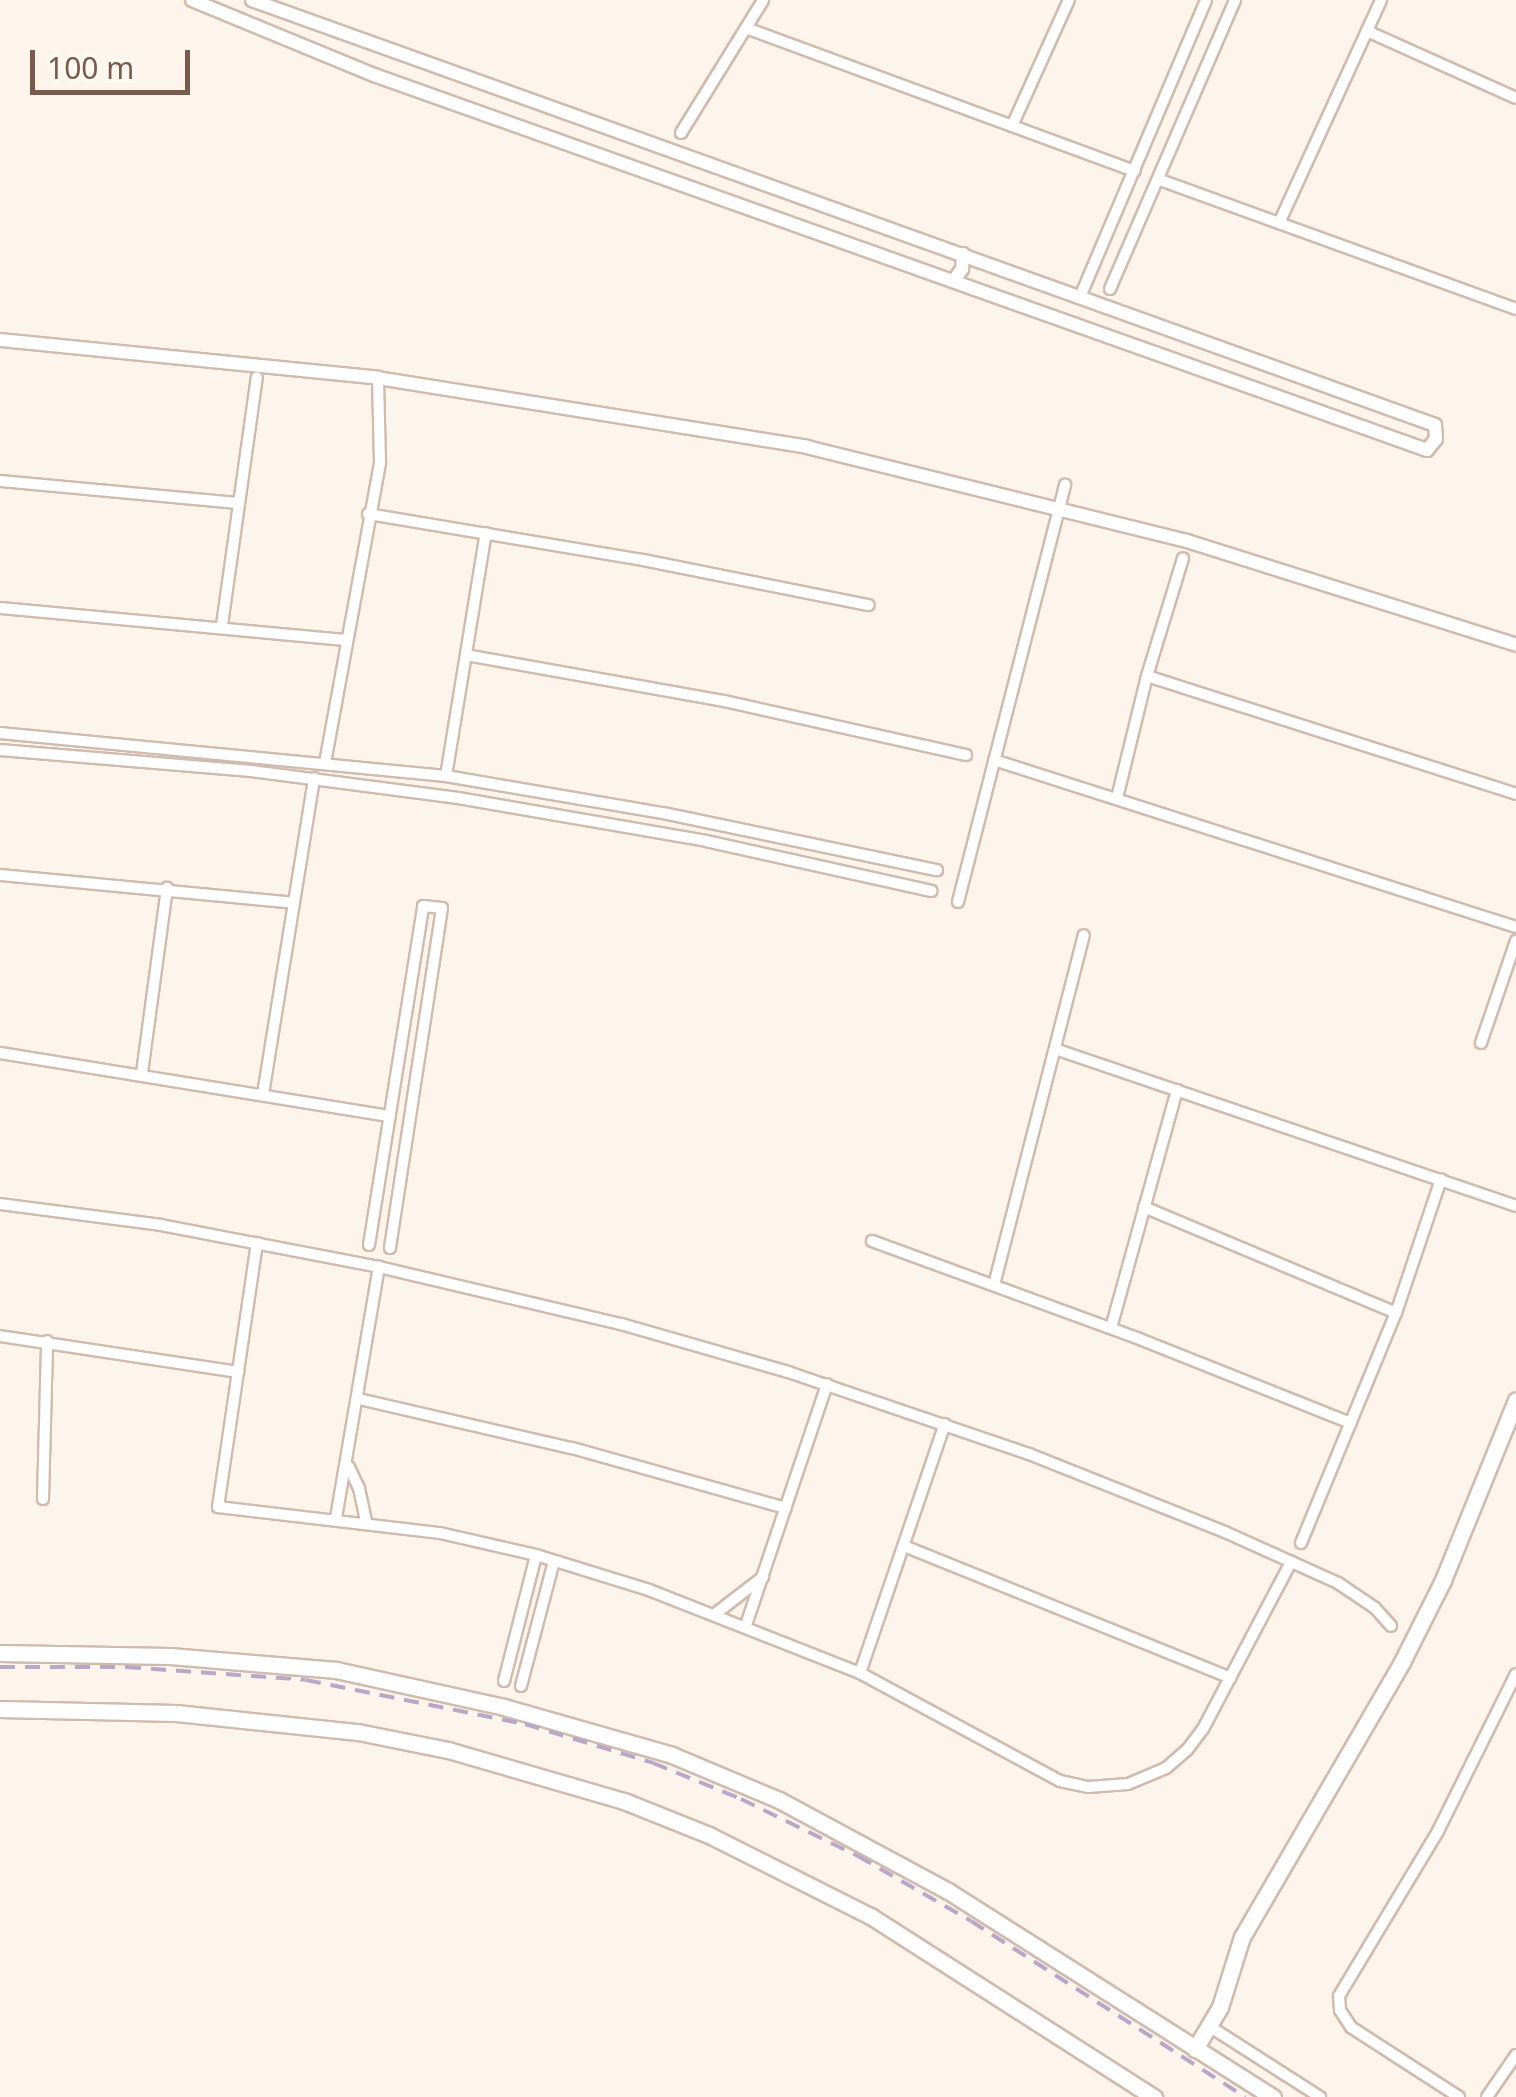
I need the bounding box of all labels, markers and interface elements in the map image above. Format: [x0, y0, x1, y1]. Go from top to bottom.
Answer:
scale bar [35, 30, 195, 92]
text: 100 m [47, 47, 134, 88]

